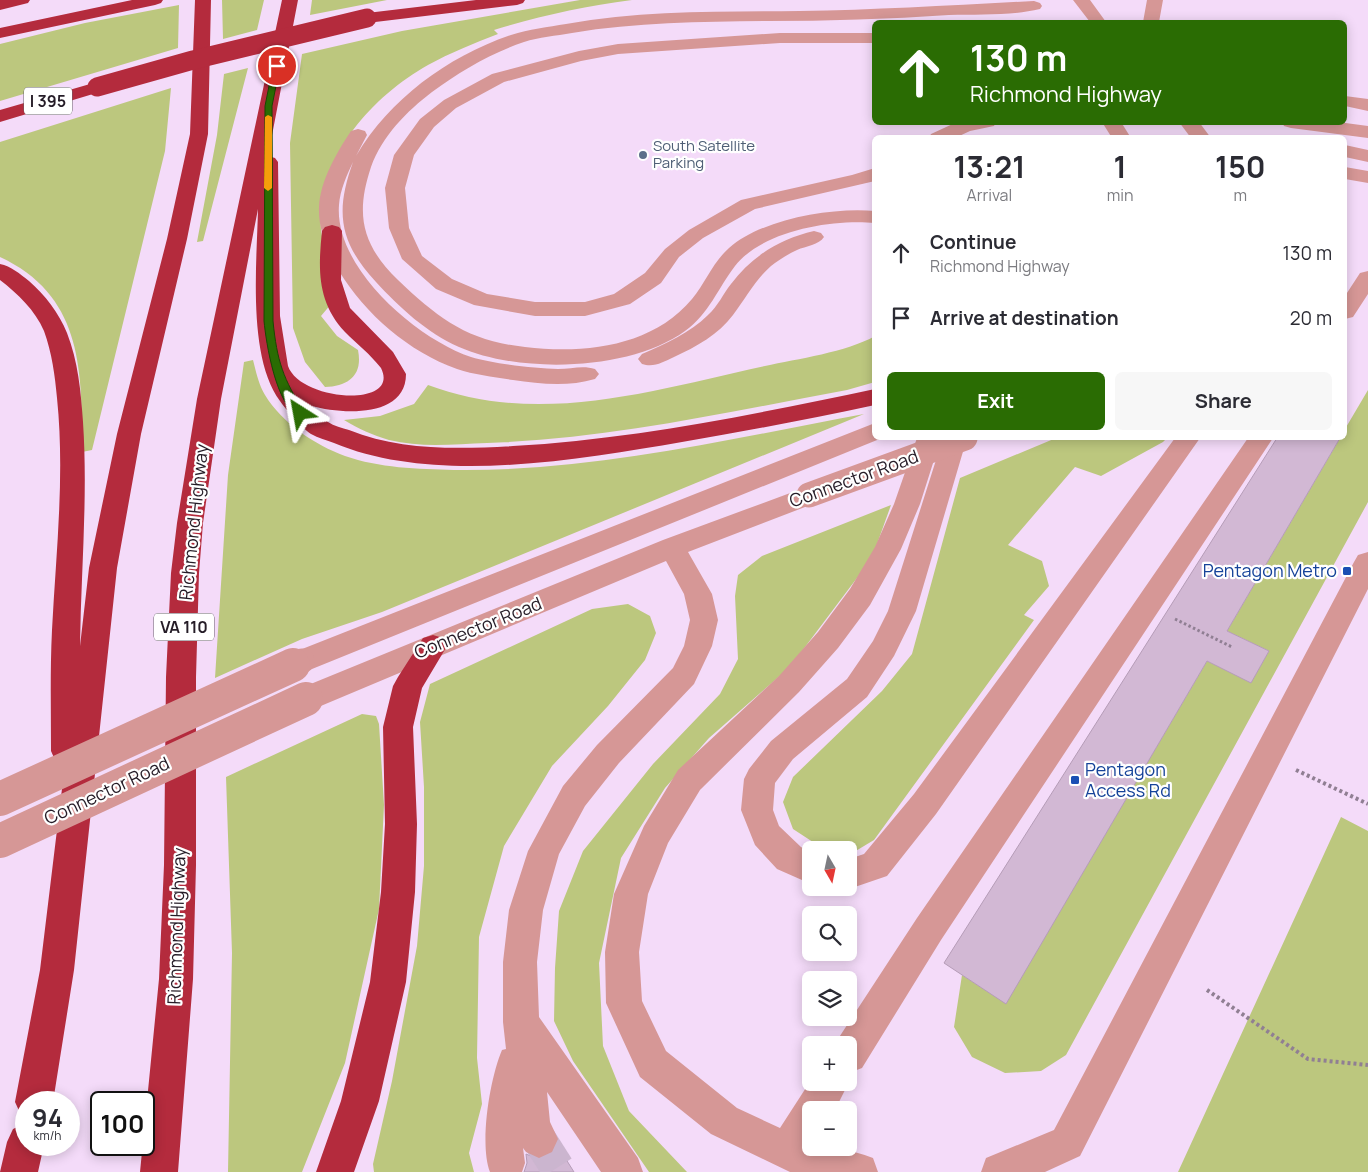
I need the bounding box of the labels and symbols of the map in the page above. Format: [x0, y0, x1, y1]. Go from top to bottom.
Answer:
pin [256, 45, 298, 87]
road number: I 395 [24, 88, 72, 114]
place label: South Satellite Parking [653, 135, 755, 173]
marker: South Satellite Parking [637, 149, 649, 161]
position arrow [273, 386, 325, 438]
street label: Richmond Highway [173, 442, 213, 601]
street label: Connector Road [786, 444, 921, 513]
place label: Pentagon Metro [1203, 558, 1337, 582]
marker: Pentagon Metro [1341, 565, 1353, 577]
street label: Connector Road [410, 591, 545, 664]
road number: VA 110 [154, 614, 214, 640]
street label: Connector Road [40, 751, 173, 830]
place label: Pentagon Access Rd [1085, 757, 1171, 802]
marker: Pentagon Access Rd [1069, 774, 1081, 786]
north arrow [802, 841, 858, 896]
street label: Richmond Highway [161, 847, 191, 1005]
speed limit sign: 100 [90, 1091, 155, 1156]

